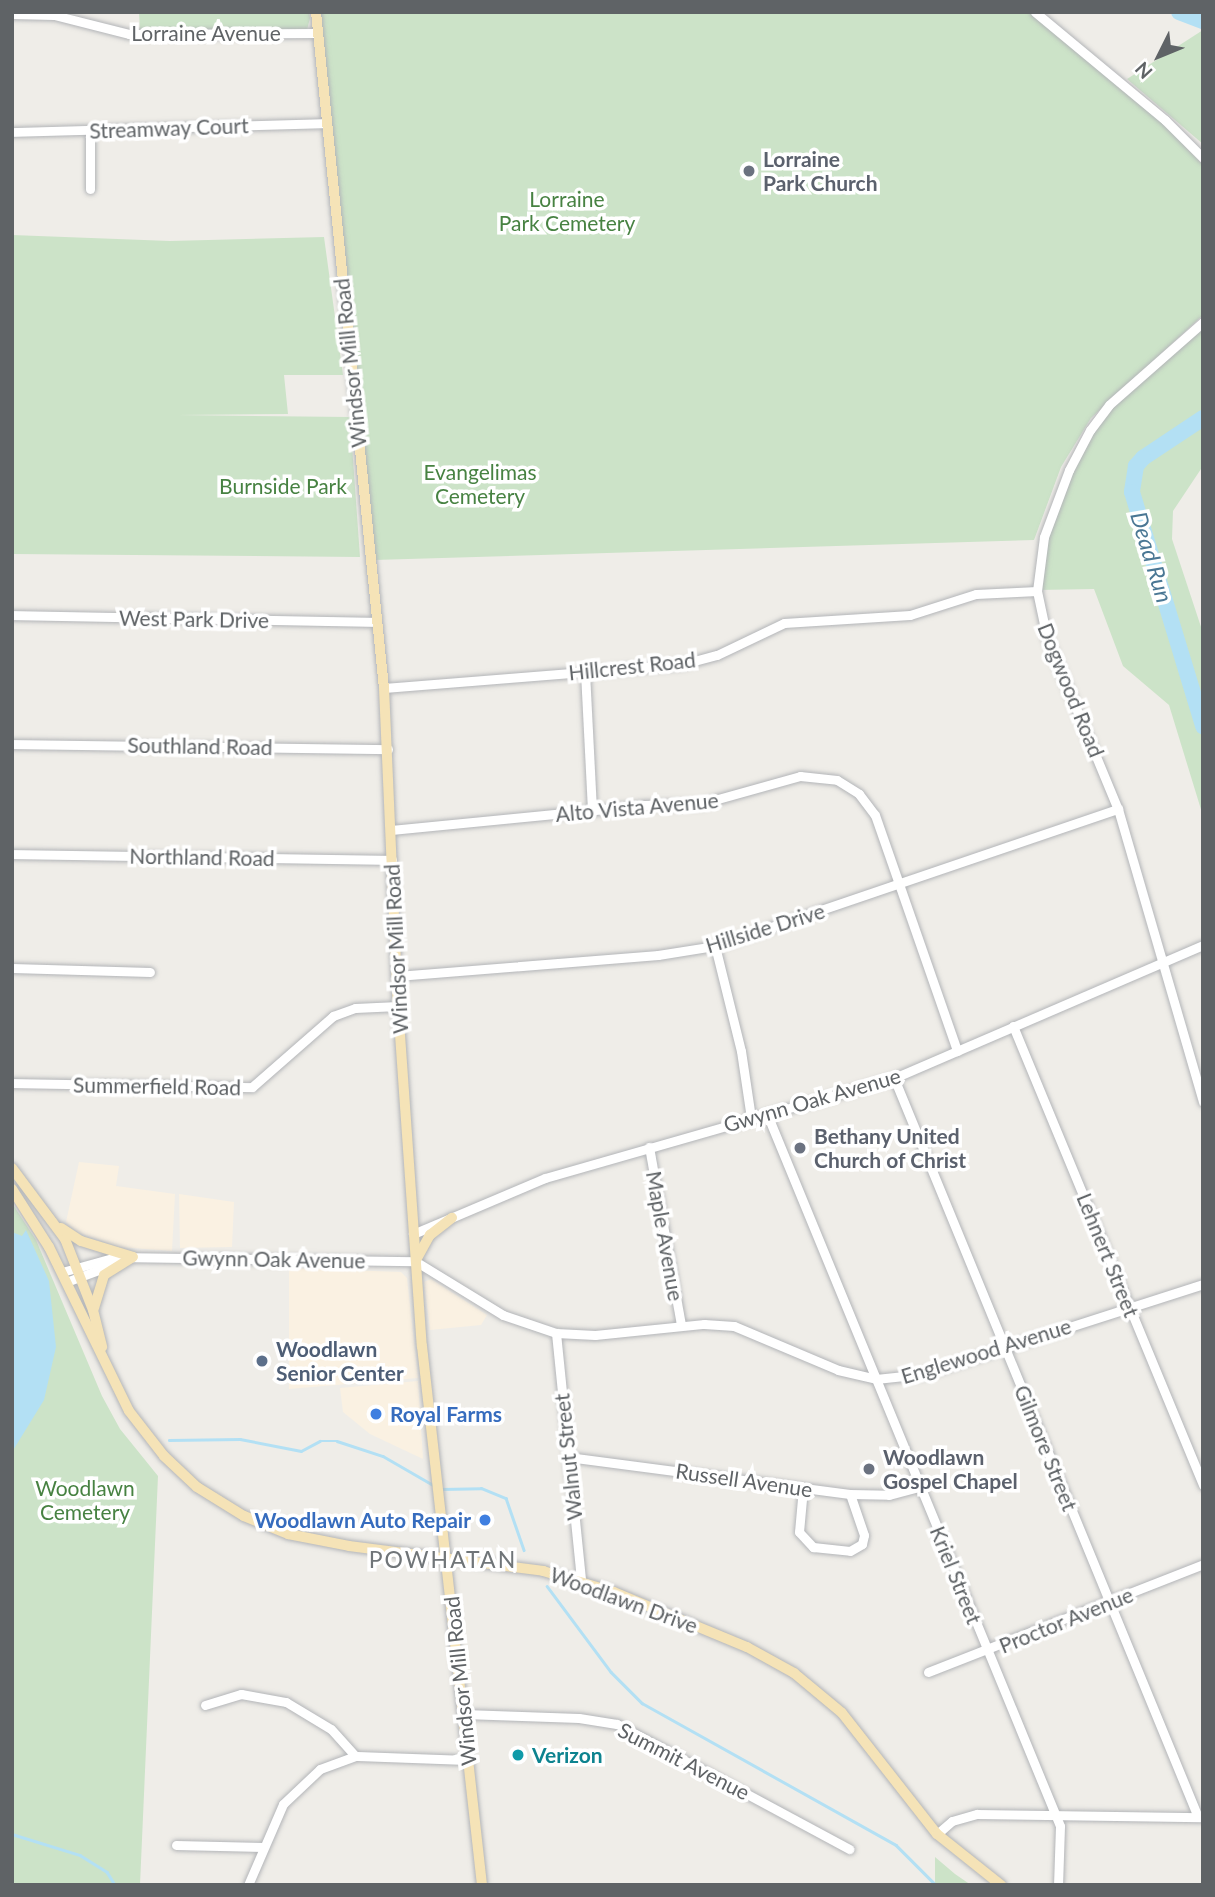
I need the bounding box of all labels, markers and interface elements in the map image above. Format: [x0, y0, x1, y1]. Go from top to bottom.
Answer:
street label: Lorraine Avenue [131, 20, 281, 46]
north arrow [1124, 21, 1194, 91]
text: N [1130, 57, 1157, 84]
street label: Streamway Court [89, 113, 249, 143]
place label: Lorraine Park Church [763, 146, 878, 196]
marker: Lorraine Park Church [741, 163, 757, 179]
park label: Lorraine Park Cemetery [499, 186, 635, 236]
street label: Windsor Mill Road [329, 277, 371, 449]
park label: Evangelimas Cemetery [423, 459, 537, 509]
park label: Burnside Park [219, 473, 347, 499]
water label: Dead Run [1125, 508, 1179, 606]
street label: West Park Drive [119, 605, 269, 633]
street label: Dogwood Road [1033, 619, 1109, 761]
street label: Hillcrest Road [567, 647, 697, 685]
street label: Southland Road [127, 732, 273, 760]
street label: Alto Vista Avenue [554, 787, 720, 827]
street label: Northland Road [129, 843, 275, 871]
street label: Windsor Mill Road [379, 863, 413, 1035]
street label: Hillside Drive [702, 898, 828, 958]
street label: Gwynn Oak Avenue [720, 1063, 904, 1137]
street label: Summerfield Road [73, 1072, 241, 1100]
place label: Bethany United Church of Christ [814, 1123, 967, 1173]
marker: Bethany United Church of Christ [792, 1140, 808, 1156]
street label: Maple Avenue [641, 1169, 689, 1303]
street label: Lehnert Street [1072, 1189, 1144, 1321]
street label: Gwynn Oak Avenue [182, 1245, 366, 1273]
street label: Englewood Avenue [898, 1313, 1074, 1389]
place label: Woodlawn Senior Center [276, 1336, 404, 1386]
marker: Woodlawn Senior Center [254, 1353, 270, 1369]
street label: Gilmore Street [1009, 1381, 1083, 1515]
street label: Walnut Street [549, 1392, 587, 1522]
place label: Royal Farms [390, 1401, 502, 1427]
marker: Royal Farms [368, 1406, 384, 1422]
place label: Woodlawn Gospel Chapel [883, 1444, 1018, 1494]
street label: Russell Avenue [674, 1458, 814, 1502]
marker: Woodlawn Gospel Chapel [861, 1461, 877, 1477]
park label: Woodlawn Cemetery [35, 1475, 135, 1525]
place label: Woodlawn Auto Repair [254, 1507, 471, 1533]
marker: Woodlawn Auto Repair [477, 1512, 493, 1528]
street label: Kriel Street [925, 1522, 987, 1628]
district label: POWHATAN [370, 1545, 516, 1573]
street label: Woodlawn Drive [547, 1562, 701, 1638]
street label: Proctor Avenue [995, 1581, 1137, 1659]
street label: Windsor Mill Road [439, 1595, 481, 1767]
street label: Summit Avenue [614, 1717, 754, 1805]
place label: Verizon [532, 1742, 603, 1768]
marker: Verizon [510, 1747, 526, 1763]

